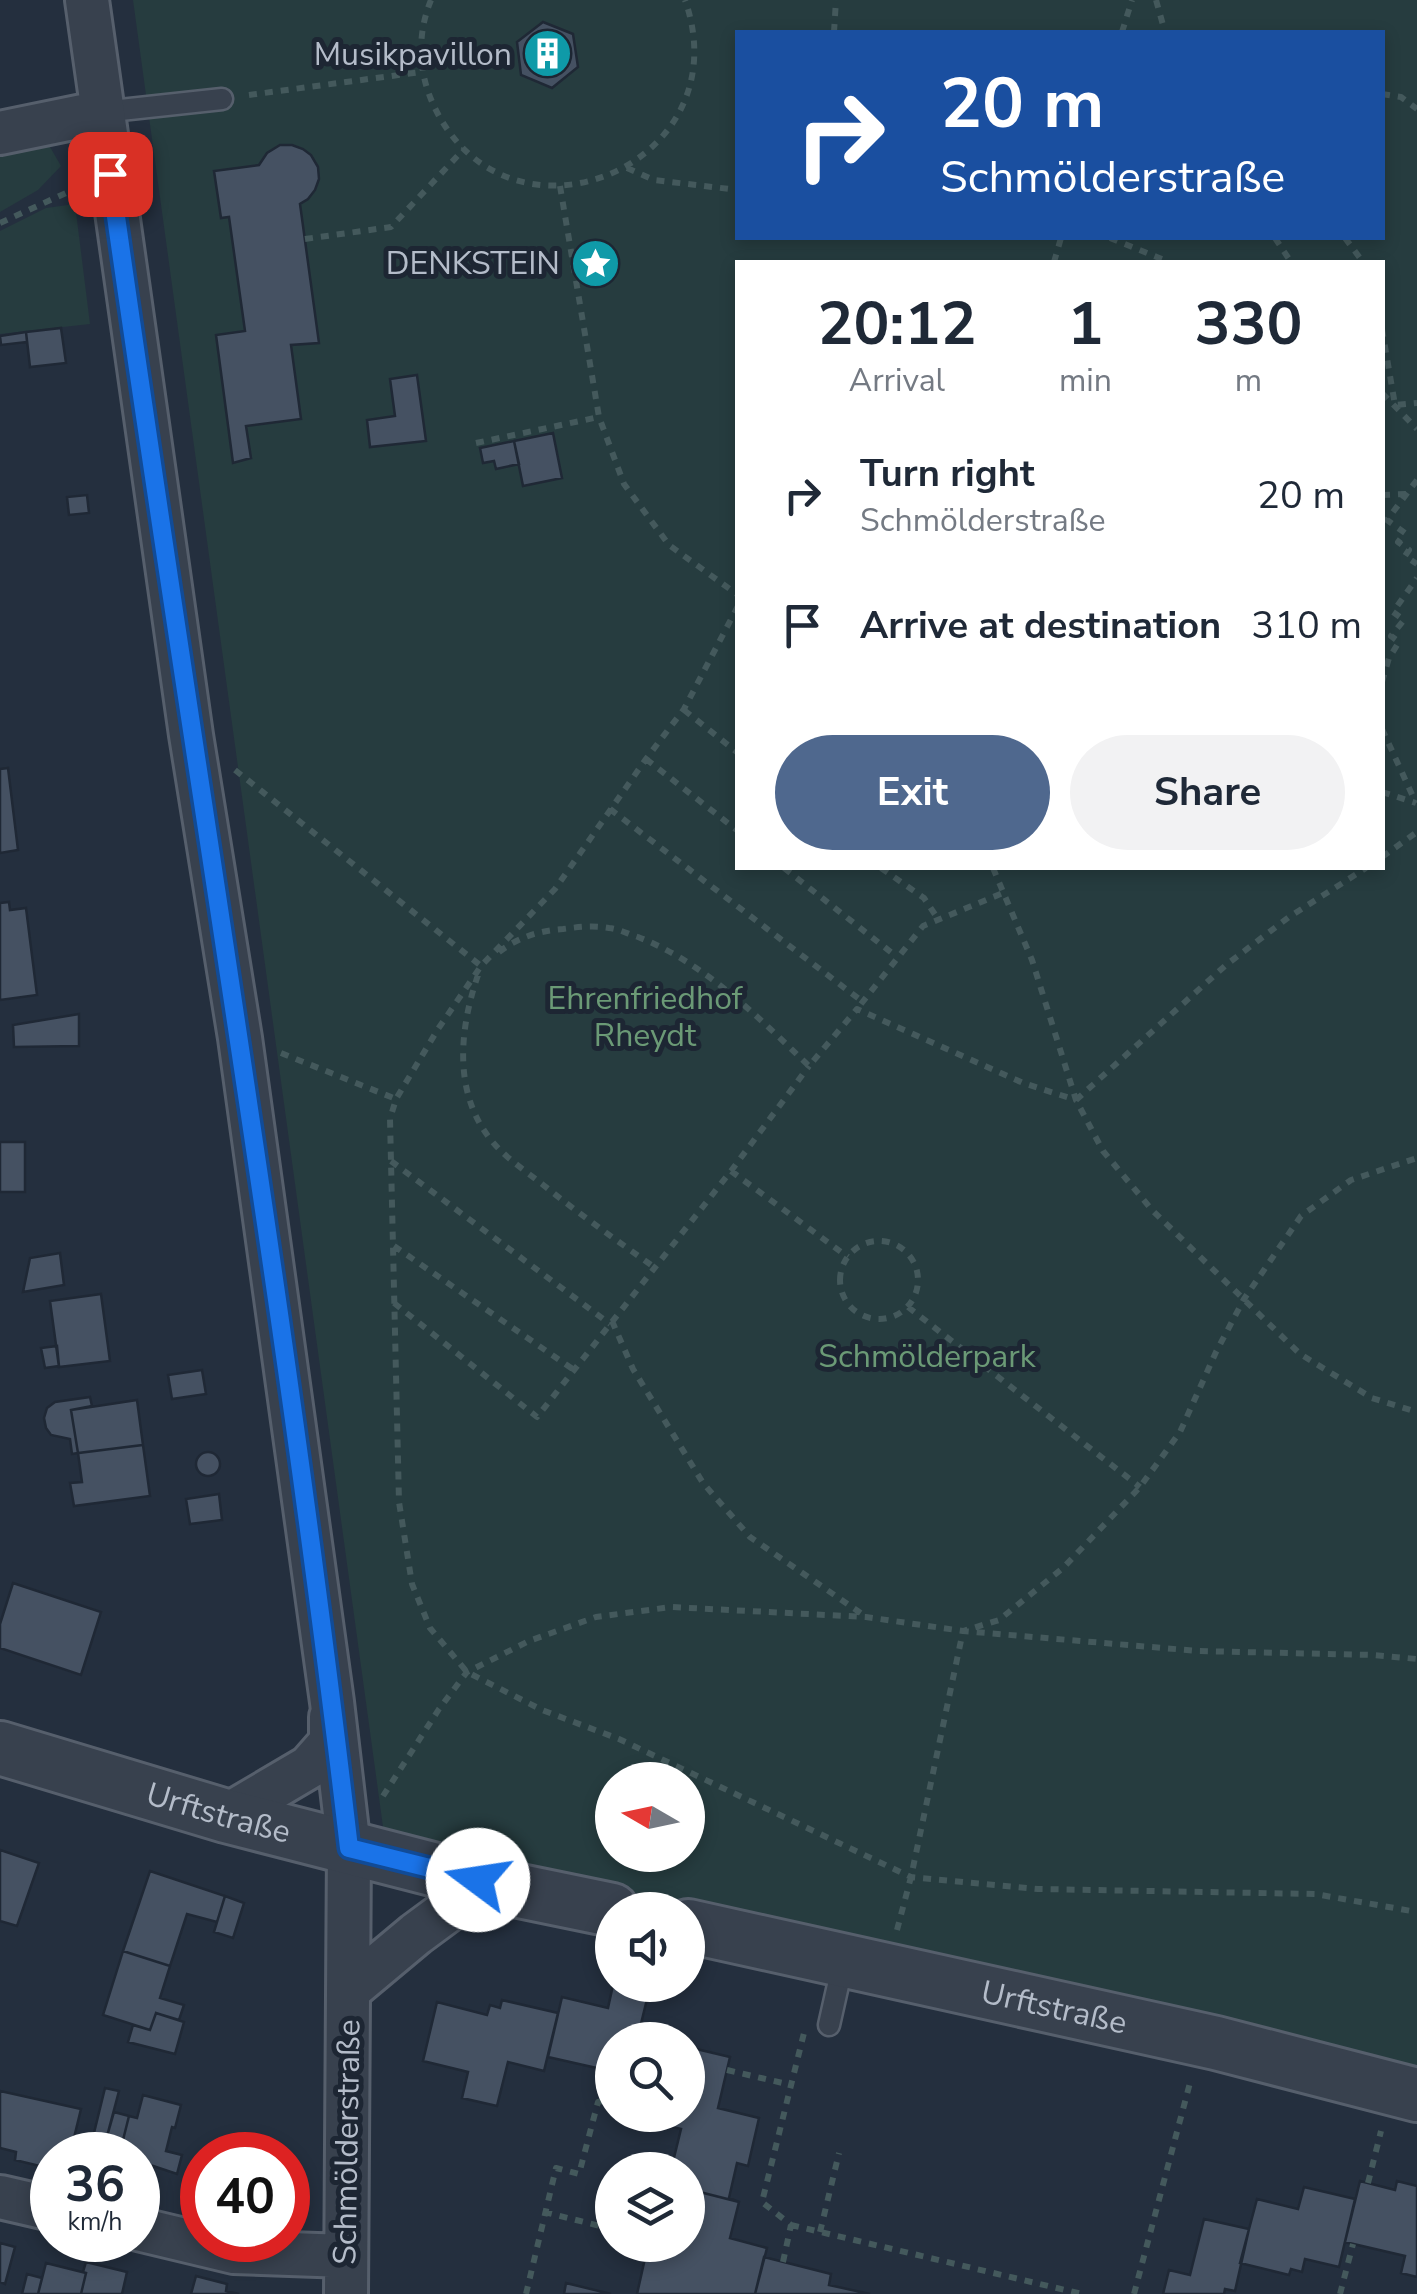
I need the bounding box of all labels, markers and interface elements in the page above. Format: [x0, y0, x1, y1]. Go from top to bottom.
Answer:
building icon: Musikpavillon [521, 28, 573, 80]
place label: Musikpavillon [314, 33, 512, 76]
text: 20 m [940, 56, 1104, 152]
icon: right [775, 70, 905, 200]
pin [68, 132, 153, 217]
icon: arrive [83, 147, 138, 202]
text: Schmölderstraße [940, 147, 1285, 208]
place icon: DENKSTEIN [569, 237, 621, 289]
place label: DENKSTEIN [386, 242, 560, 285]
text: 20:12 [818, 283, 976, 365]
text: 1 [1067, 283, 1103, 365]
text: 330 [1194, 283, 1302, 365]
text: Arrival [849, 359, 945, 402]
text: min [1059, 359, 1112, 402]
text: m [1235, 359, 1262, 402]
text: Turn right [860, 448, 1035, 499]
icon: right [775, 468, 830, 523]
text: 20 m [1257, 470, 1345, 521]
text: Schmölderstraße [860, 499, 1106, 542]
icon: arrive [775, 598, 830, 653]
text: Arrive at destination [860, 600, 1221, 651]
text: 310 m [1251, 600, 1362, 651]
button: Exit [775, 735, 1050, 850]
button: Share [1070, 735, 1345, 850]
park label: Ehrenfriedhof Rheydt [548, 977, 744, 1057]
park label: Schmölderpark [818, 1335, 1037, 1378]
north arrow [595, 1762, 705, 1872]
map controls [595, 1762, 705, 2262]
street label: Urftstraße [141, 1772, 295, 1853]
position arrow [426, 1828, 530, 1932]
button: sound [595, 1892, 705, 2002]
street label: Urftstraße [977, 1970, 1131, 2044]
street label: Schmölderstraße [323, 2019, 371, 2265]
button: search [595, 2022, 705, 2132]
speed limit sign: 40 [180, 2132, 310, 2262]
text: 36 [65, 2150, 125, 2219]
button: layers [595, 2152, 705, 2262]
text: km/h [67, 2205, 123, 2239]

